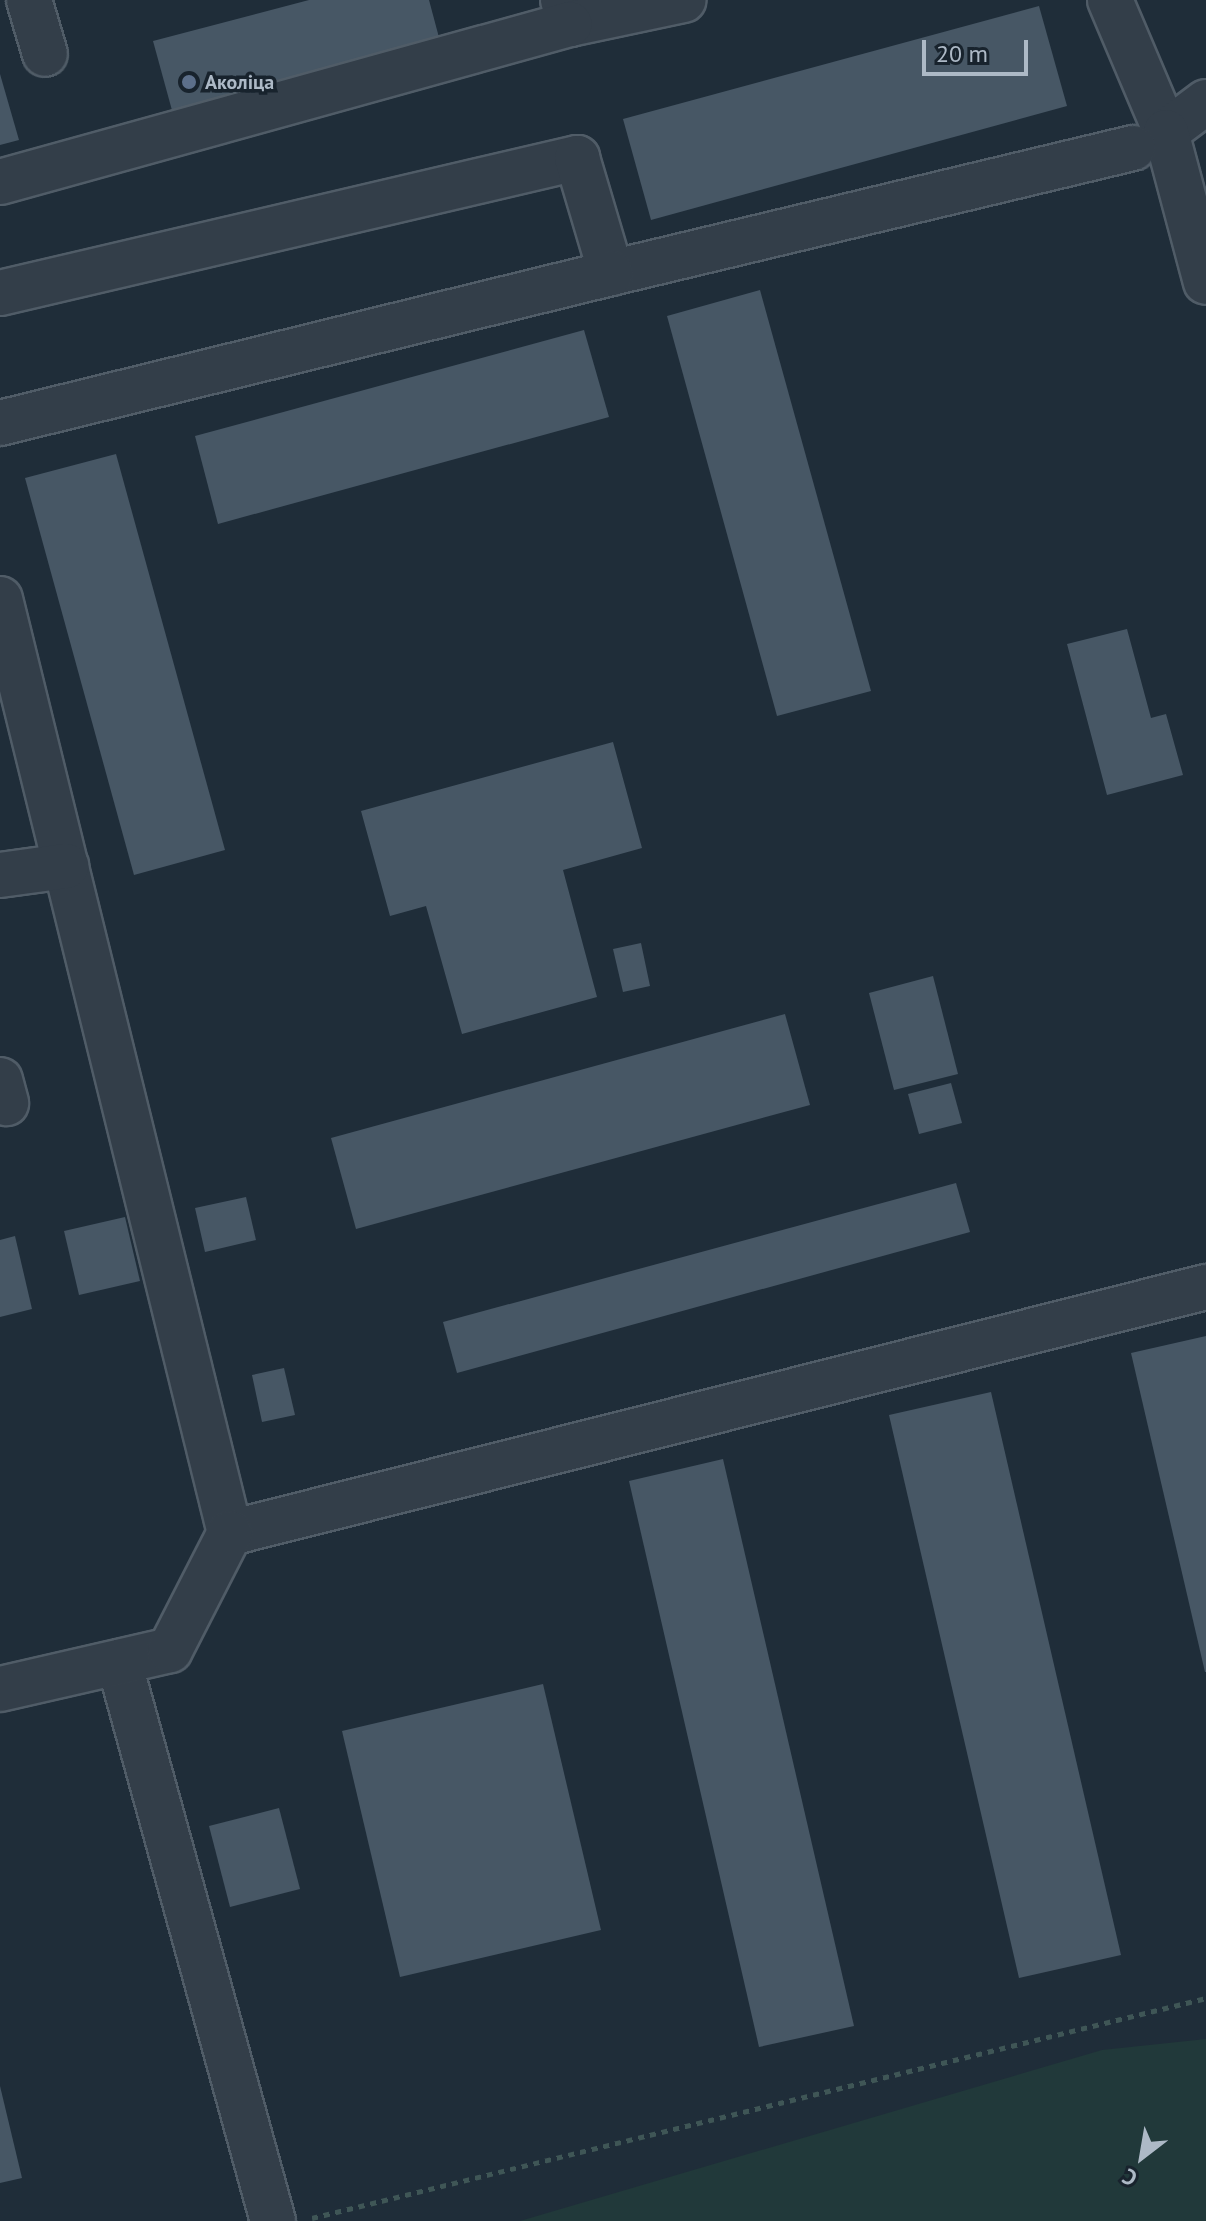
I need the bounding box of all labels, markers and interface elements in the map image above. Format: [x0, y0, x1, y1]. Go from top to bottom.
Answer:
scale bar [926, 24, 1032, 74]
text: 20 m [936, 38, 988, 69]
place label: Аколіца [205, 70, 274, 94]
marker: Аколіца [180, 73, 198, 91]
north arrow [1102, 2117, 1182, 2197]
text: С [1117, 2162, 1142, 2193]

